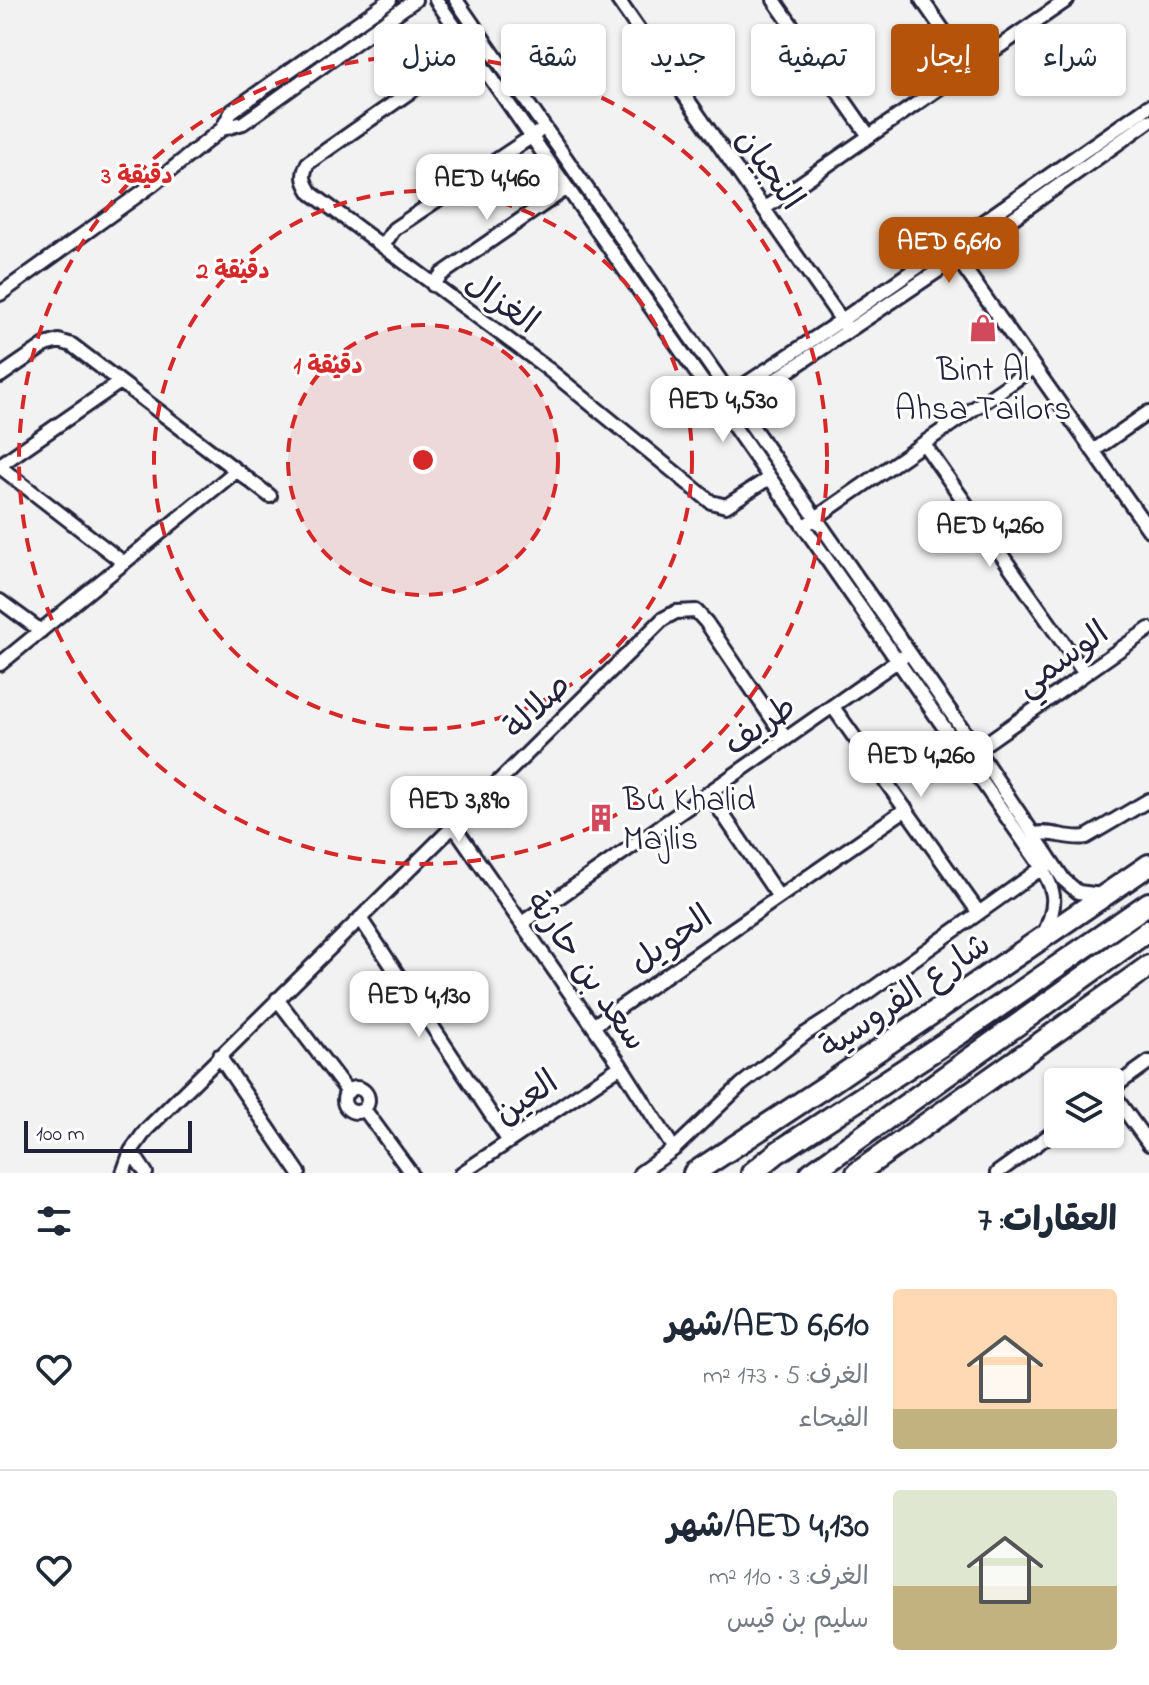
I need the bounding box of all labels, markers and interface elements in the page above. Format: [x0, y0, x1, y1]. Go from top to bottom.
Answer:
chip: منزل [374, 24, 485, 96]
chip: شقة [501, 24, 606, 96]
chip: جديد [622, 24, 735, 96]
chip: تصفية [751, 24, 875, 96]
chip: إيجار [891, 24, 999, 96]
chip: شراء [1015, 24, 1126, 96]
street label: النجيان [721, 118, 814, 222]
pin: AED 4,460 [395, 154, 579, 222]
text: 3 دقيقة [100, 160, 173, 195]
text: AED 4,460 [434, 161, 540, 199]
pin: AED 6,610 [857, 217, 1041, 285]
text: AED 6,610 [897, 224, 1001, 262]
text: 2 دقيقة [195, 255, 270, 290]
street label: الغزال [453, 260, 548, 348]
shop icon: Bint Al Ahsa Tailors [968, 313, 998, 343]
place label: Bint Al Ahsa Tailors [895, 347, 1071, 436]
text: 1 دقيقة [293, 350, 363, 385]
pin: AED 4,530 [631, 376, 815, 444]
text: AED 4,530 [668, 383, 778, 421]
centre of rings [409, 446, 437, 474]
pin: AED 4,260 [898, 501, 1082, 569]
text: AED 4,260 [936, 508, 1044, 546]
street label: الوسمي [1006, 610, 1121, 711]
street label: صلالة [494, 663, 584, 753]
street label: طريف [715, 684, 808, 770]
pin: AED 4,260 [829, 731, 1013, 799]
text: AED 4,260 [867, 738, 975, 776]
pin: AED 3,890 [367, 776, 551, 844]
place label: Bu Khalid Majlis [622, 777, 756, 866]
text: AED 3,890 [408, 783, 510, 821]
building icon: Bu Khalid Majlis [586, 803, 616, 833]
street label: سعد بن حارثة [511, 882, 658, 1062]
street label: الحويل [620, 894, 724, 988]
street label: شارع الفروسية [810, 921, 1002, 1073]
pin: AED 4,130 [327, 971, 511, 1039]
text: AED 4,130 [368, 978, 470, 1016]
street label: العين [485, 1059, 570, 1139]
map controls [1044, 1068, 1124, 1148]
button: layers [1044, 1068, 1124, 1148]
scale bar [24, 1117, 192, 1153]
text: 100 m [36, 1119, 85, 1151]
text: العقارات: 7 [978, 1197, 1117, 1247]
icon: filters [32, 1199, 76, 1243]
text: AED 6,610/شهر [666, 1302, 869, 1352]
icon: home [957, 1321, 1053, 1417]
icon: heart [32, 1347, 76, 1391]
text: الغرف: 5 · 173 m² [703, 1358, 869, 1396]
text: الفيحاء [798, 1401, 869, 1439]
text: AED 4,130/شهر [668, 1503, 869, 1553]
icon: home [957, 1522, 1053, 1618]
icon: heart [32, 1548, 76, 1592]
text: الغرف: 3 · 110 m² [709, 1559, 869, 1597]
text: سليم بن قيس [727, 1602, 869, 1640]

